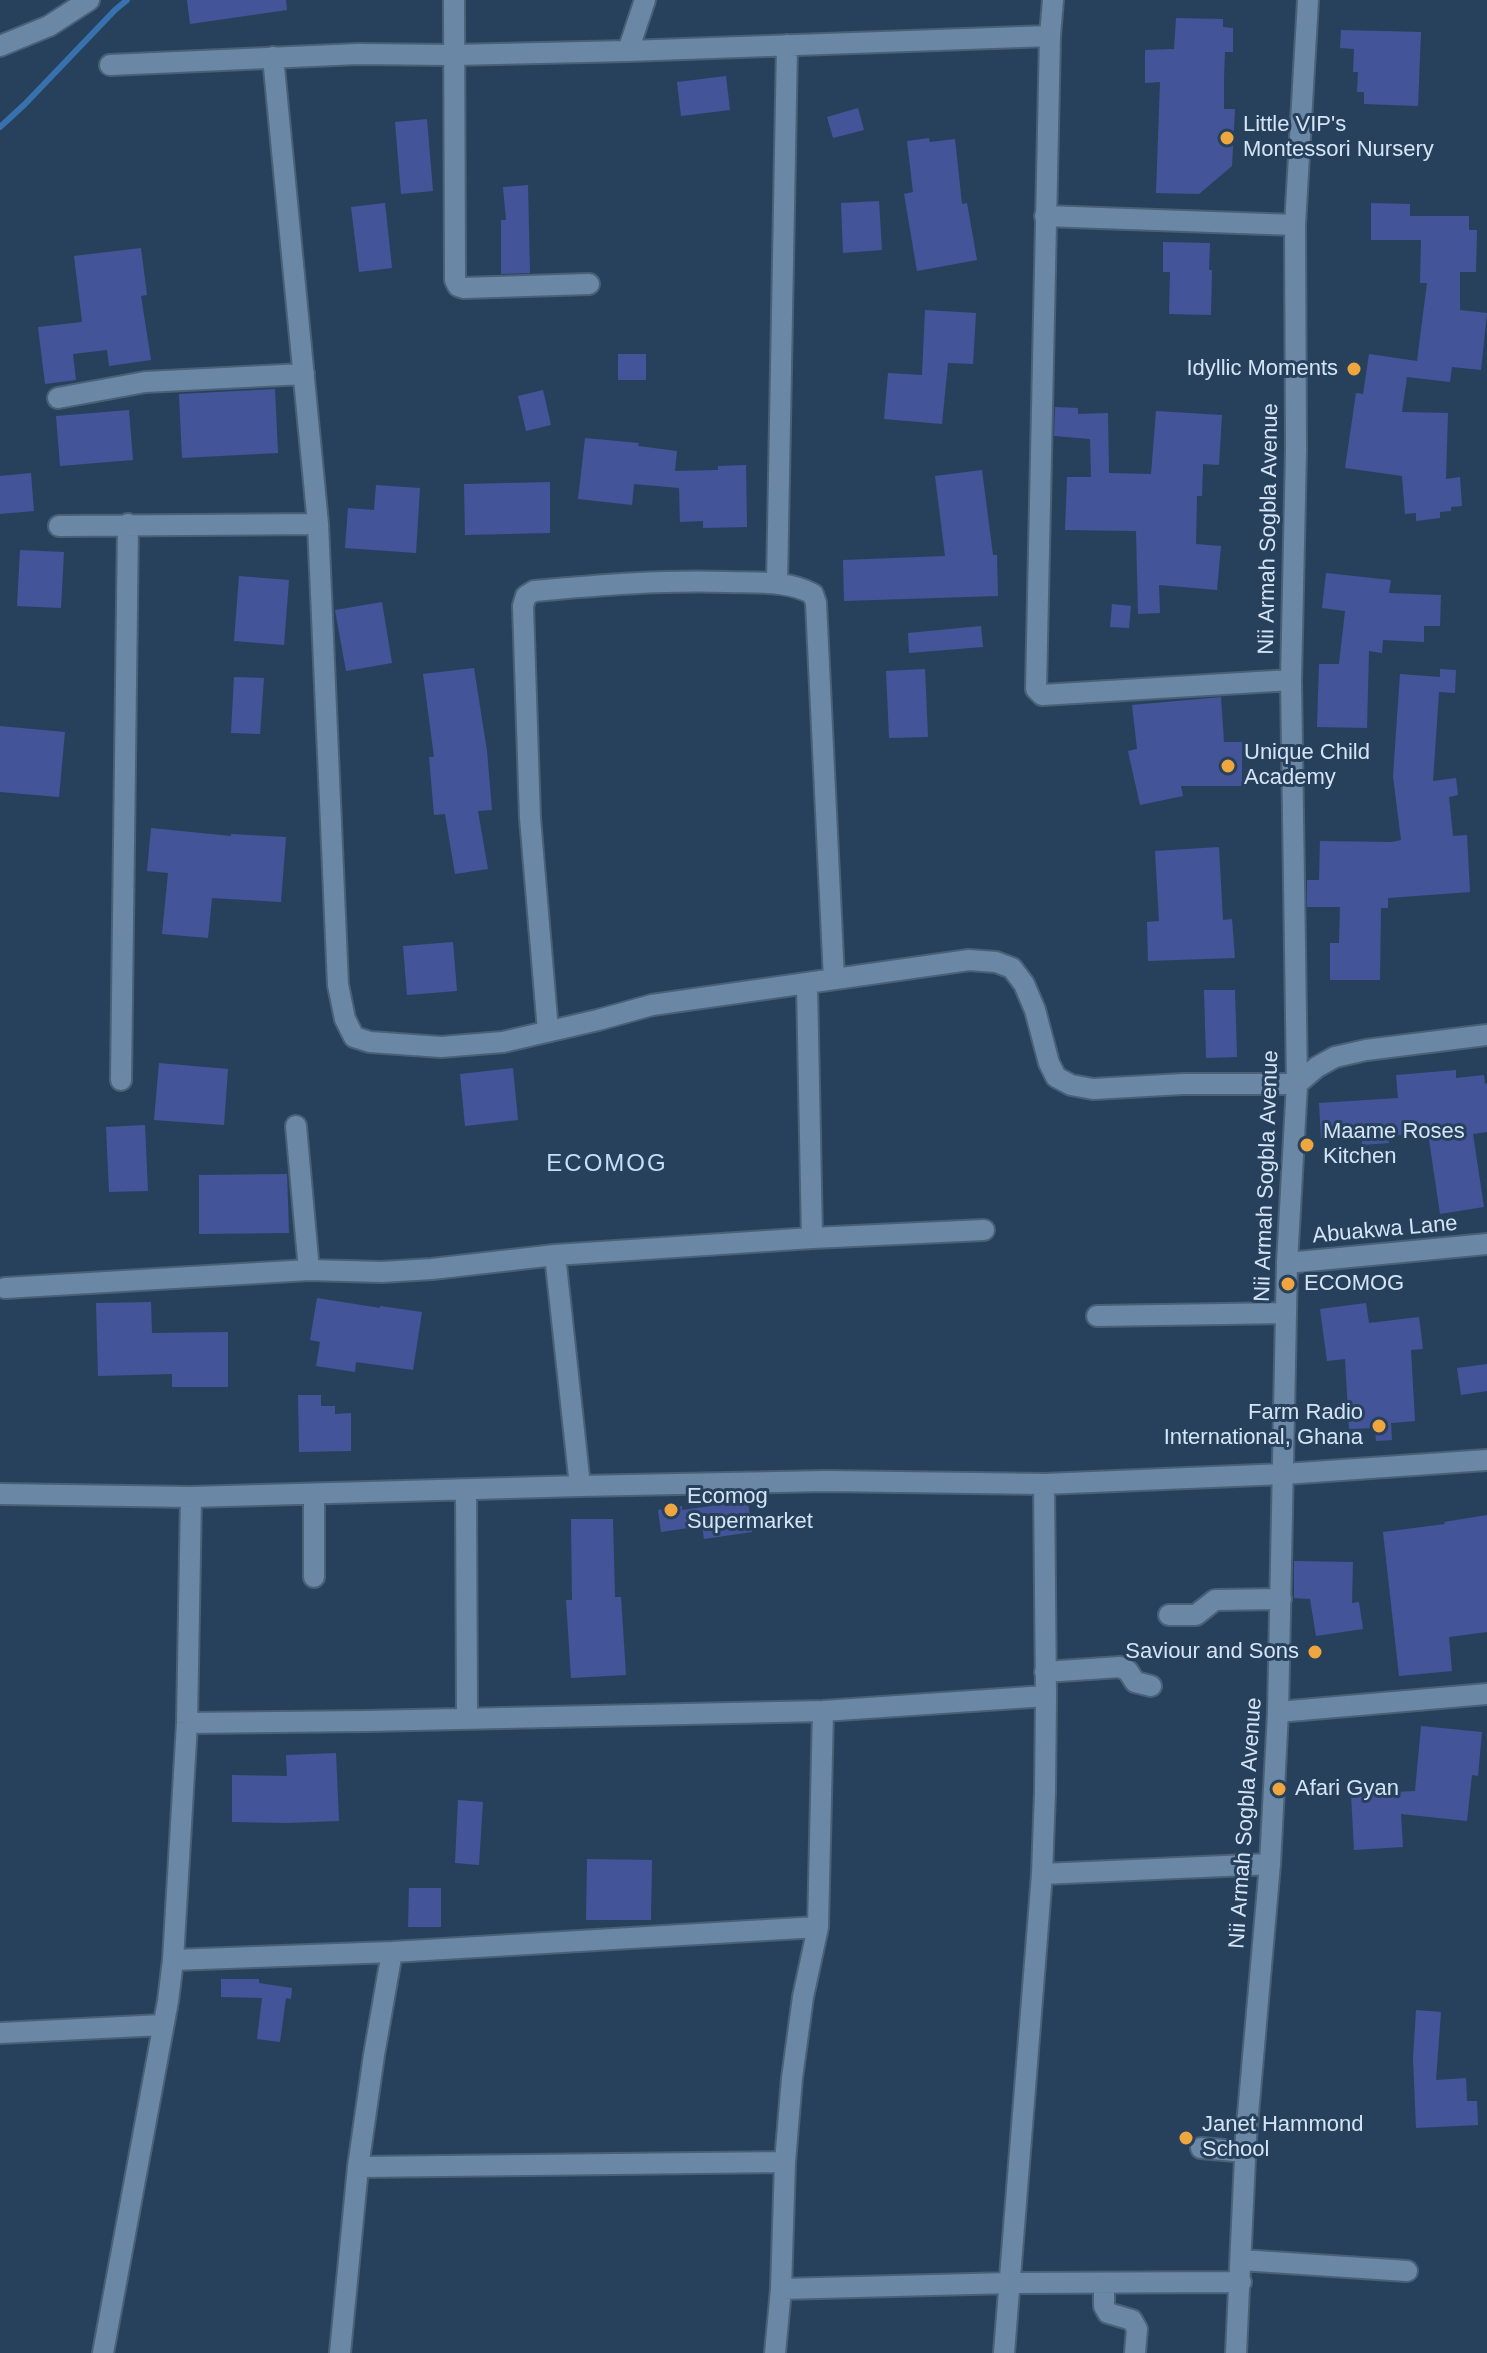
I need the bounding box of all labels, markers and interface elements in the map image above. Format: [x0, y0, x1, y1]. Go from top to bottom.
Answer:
place label: Little VIP's Montessori Nursery [1243, 112, 1434, 164]
marker: Little VIP's Montessori Nursery [1218, 129, 1236, 147]
place label: Idyllic Moments [1186, 356, 1338, 382]
marker: Idyllic Moments [1345, 360, 1363, 378]
street label: Nii Armah Sogbla Avenue [1254, 403, 1284, 655]
place label: Unique Child Academy [1244, 740, 1370, 792]
marker: Unique Child Academy [1219, 757, 1237, 775]
street label: Nii Armah Sogbla Avenue [1249, 1050, 1285, 1302]
place label: Maame Roses Kitchen [1323, 1119, 1465, 1170]
marker: Maame Roses Kitchen [1298, 1136, 1316, 1154]
district label: ECOMOG [546, 1150, 668, 1178]
street label: Abuakwa Lane [1311, 1211, 1459, 1249]
place label: ECOMOG [1304, 1271, 1404, 1297]
marker: ECOMOG [1279, 1275, 1297, 1293]
place label: Farm Radio International, Ghana [1164, 1400, 1363, 1452]
marker: Farm Radio International, Ghana [1370, 1417, 1388, 1435]
place label: Ecomog Supermarket [687, 1484, 813, 1536]
marker: Ecomog Supermarket [662, 1501, 680, 1519]
place label: Saviour and Sons [1125, 1639, 1299, 1665]
marker: Saviour and Sons [1306, 1643, 1324, 1661]
street label: Nii Armah Sogbla Avenue [1224, 1697, 1268, 1949]
place label: Afari Gyan [1295, 1776, 1399, 1802]
marker: Afari Gyan [1270, 1780, 1288, 1798]
place label: Janet Hammond School [1202, 2112, 1363, 2164]
marker: Janet Hammond School [1177, 2129, 1195, 2147]

